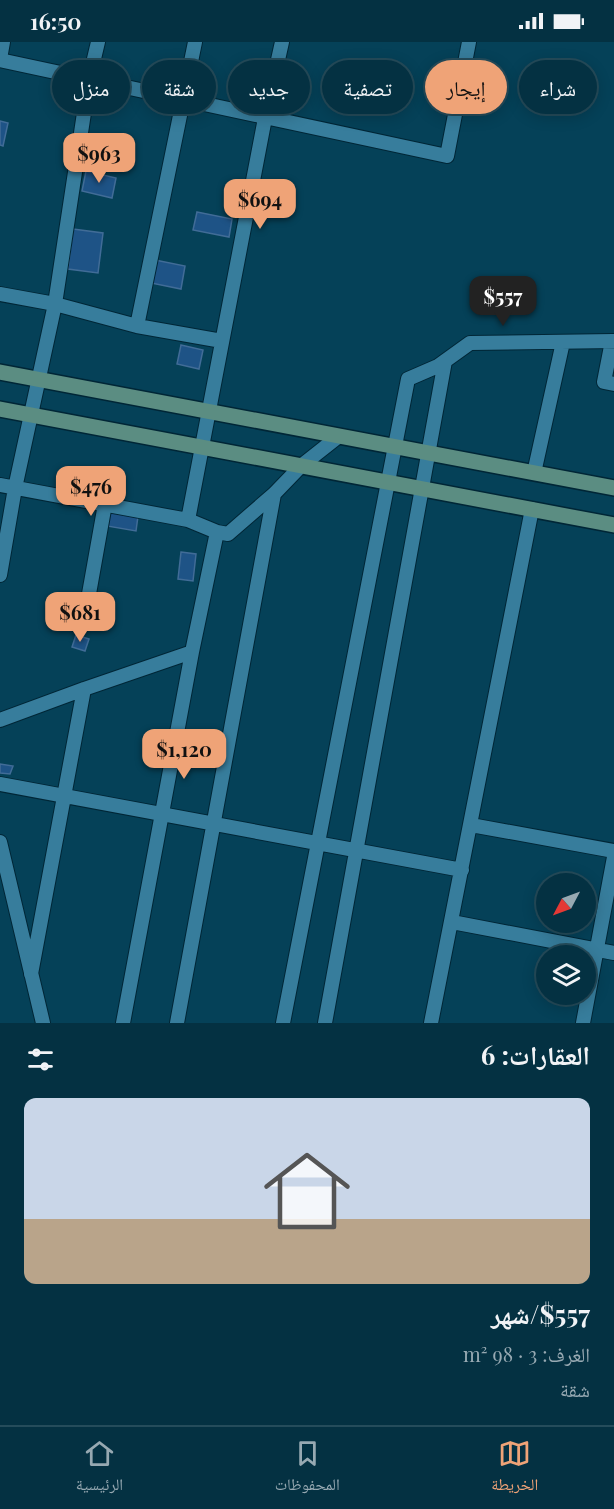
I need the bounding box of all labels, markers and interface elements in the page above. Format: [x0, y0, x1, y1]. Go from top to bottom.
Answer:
text: 16:50 [30, 6, 81, 36]
chip: منزل [52, 60, 130, 114]
chip: شقة [142, 60, 216, 114]
chip: جديد [228, 60, 310, 114]
chip: تصفية [322, 60, 413, 114]
chip: إيجار [425, 60, 507, 114]
chip: شراء [519, 60, 597, 114]
pin: $963 [63, 133, 135, 184]
text: $963 [77, 139, 121, 166]
pin: $694 [224, 179, 296, 230]
text: $694 [238, 185, 282, 212]
pin: $557 [467, 276, 539, 327]
text: $557 [484, 282, 522, 309]
pin: $476 [55, 466, 127, 517]
text: $476 [70, 472, 112, 499]
pin: $681 [44, 592, 116, 643]
text: $681 [59, 598, 101, 625]
pin: $1,120 [135, 729, 233, 780]
text: $1,120 [156, 735, 212, 762]
north arrow [536, 873, 596, 933]
map controls [536, 873, 596, 1005]
button: layers [536, 945, 596, 1005]
text: العقارات: 6 [481, 1037, 590, 1072]
icon: filters [24, 1043, 57, 1076]
icon: home [253, 1137, 361, 1245]
text: $557/شهر [491, 1296, 590, 1331]
text: الغرف: 3 · 98 m² [463, 1340, 590, 1367]
text: شقة [560, 1375, 590, 1402]
tab: الرئيسية [76, 1437, 123, 1500]
tab: المحفوظات [275, 1437, 340, 1500]
tab: الخريطة [491, 1437, 538, 1500]

